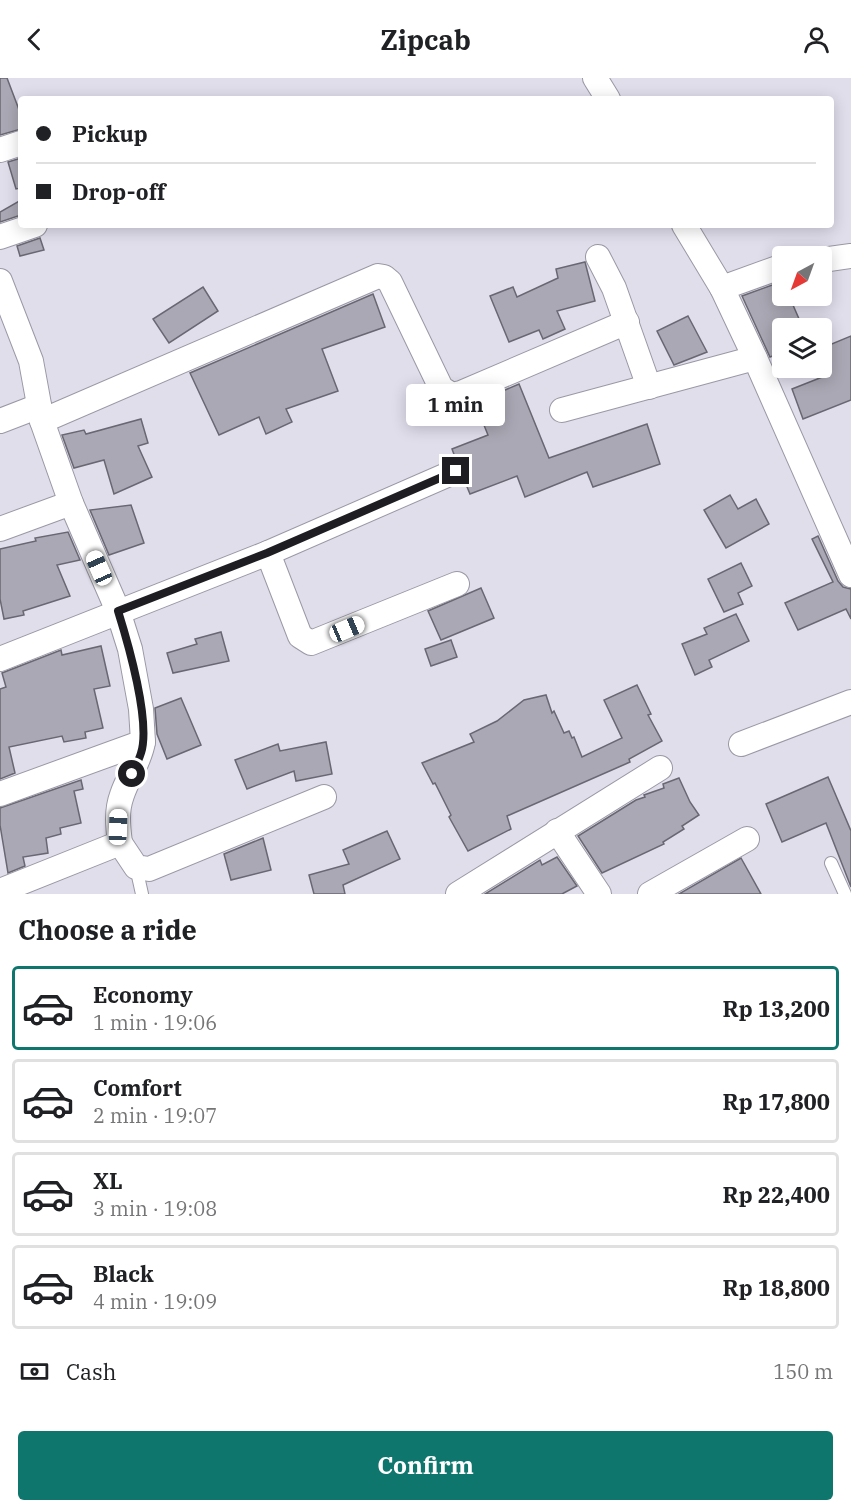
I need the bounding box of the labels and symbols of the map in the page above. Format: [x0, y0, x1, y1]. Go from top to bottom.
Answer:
north arrow [772, 246, 832, 306]
callout: 1 min [406, 384, 506, 426]
route end [442, 457, 469, 484]
car [83, 548, 115, 588]
car [327, 614, 367, 644]
route start [118, 760, 145, 787]
car [108, 809, 128, 845]

